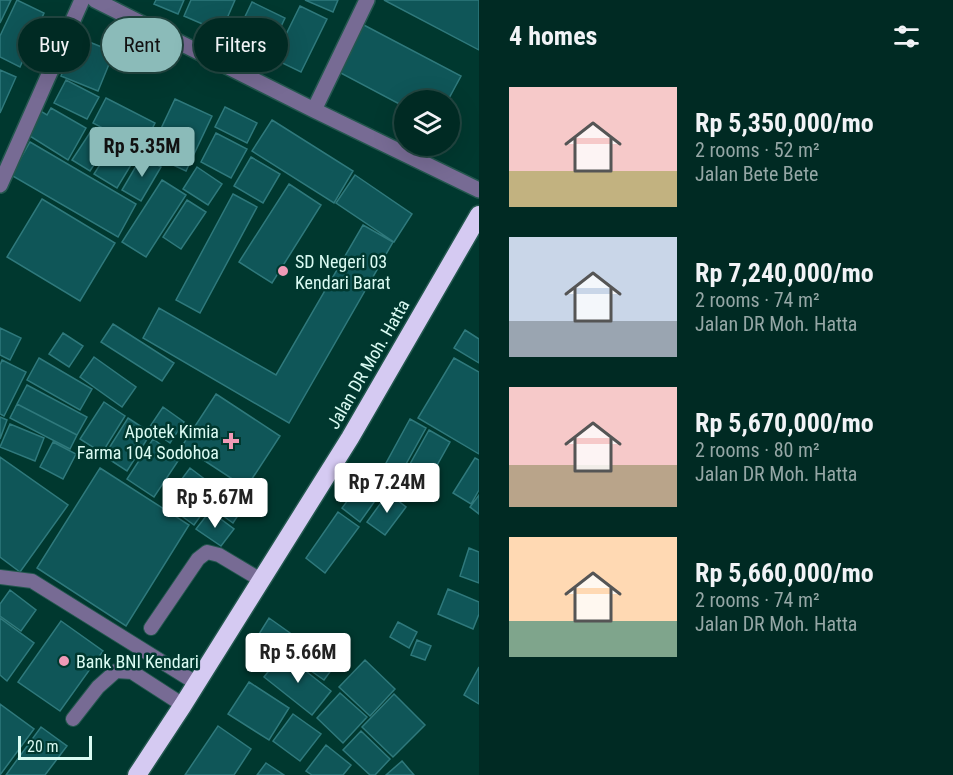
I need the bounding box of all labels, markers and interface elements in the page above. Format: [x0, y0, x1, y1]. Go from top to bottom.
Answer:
chip: Buy [18, 18, 90, 72]
chip: Rent [102, 18, 182, 72]
chip: Filters [194, 18, 288, 72]
icon: filters [890, 20, 923, 53]
text: 4 homes [509, 21, 597, 51]
map controls [394, 90, 460, 156]
button: layers [394, 90, 460, 156]
text: Rp 5,350,000/mo [695, 108, 874, 138]
icon: home [557, 111, 629, 183]
pin: Rp 5.35M [80, 127, 204, 178]
text: Rp 5.35M [104, 134, 180, 158]
text: 2 rooms · 52 m² [695, 138, 820, 162]
text: Jalan Bete Bete [695, 162, 818, 186]
place label: SD Negeri 03 Kendari Barat [295, 251, 391, 293]
text: Rp 7,240,000/mo [695, 258, 874, 288]
icon: home [557, 261, 629, 333]
marker: SD Negeri 03 Kendari Barat [276, 264, 290, 278]
text: 2 rooms · 74 m² [695, 288, 820, 312]
street label: Jalan DR Moh. Hatta [322, 295, 414, 433]
text: Jalan DR Moh. Hatta [695, 312, 857, 336]
text: Rp 5,670,000/mo [695, 408, 874, 438]
icon: home [557, 411, 629, 483]
place label: Apotek Kimia Farma 104 Sodohoa [77, 421, 219, 463]
marker: Apotek Kimia Farma 104 Sodohoa [224, 434, 238, 448]
text: 2 rooms · 80 m² [695, 438, 820, 462]
text: Jalan DR Moh. Hatta [695, 462, 857, 486]
pin: Rp 7.24M [325, 463, 449, 514]
text: Rp 7.24M [349, 470, 425, 494]
pin: Rp 5.67M [153, 478, 277, 529]
text: Rp 5.67M [177, 485, 253, 509]
text: Rp 5,660,000/mo [695, 558, 874, 588]
icon: home [557, 561, 629, 633]
text: 2 rooms · 74 m² [695, 588, 820, 612]
text: Jalan DR Moh. Hatta [695, 612, 857, 636]
pin: Rp 5.66M [236, 633, 360, 684]
text: Rp 5.66M [260, 640, 336, 664]
place label: Bank BNI Kendari [76, 651, 199, 672]
marker: Bank BNI Kendari [57, 654, 71, 668]
scale bar [18, 733, 92, 760]
text: 20 m [27, 737, 59, 756]

